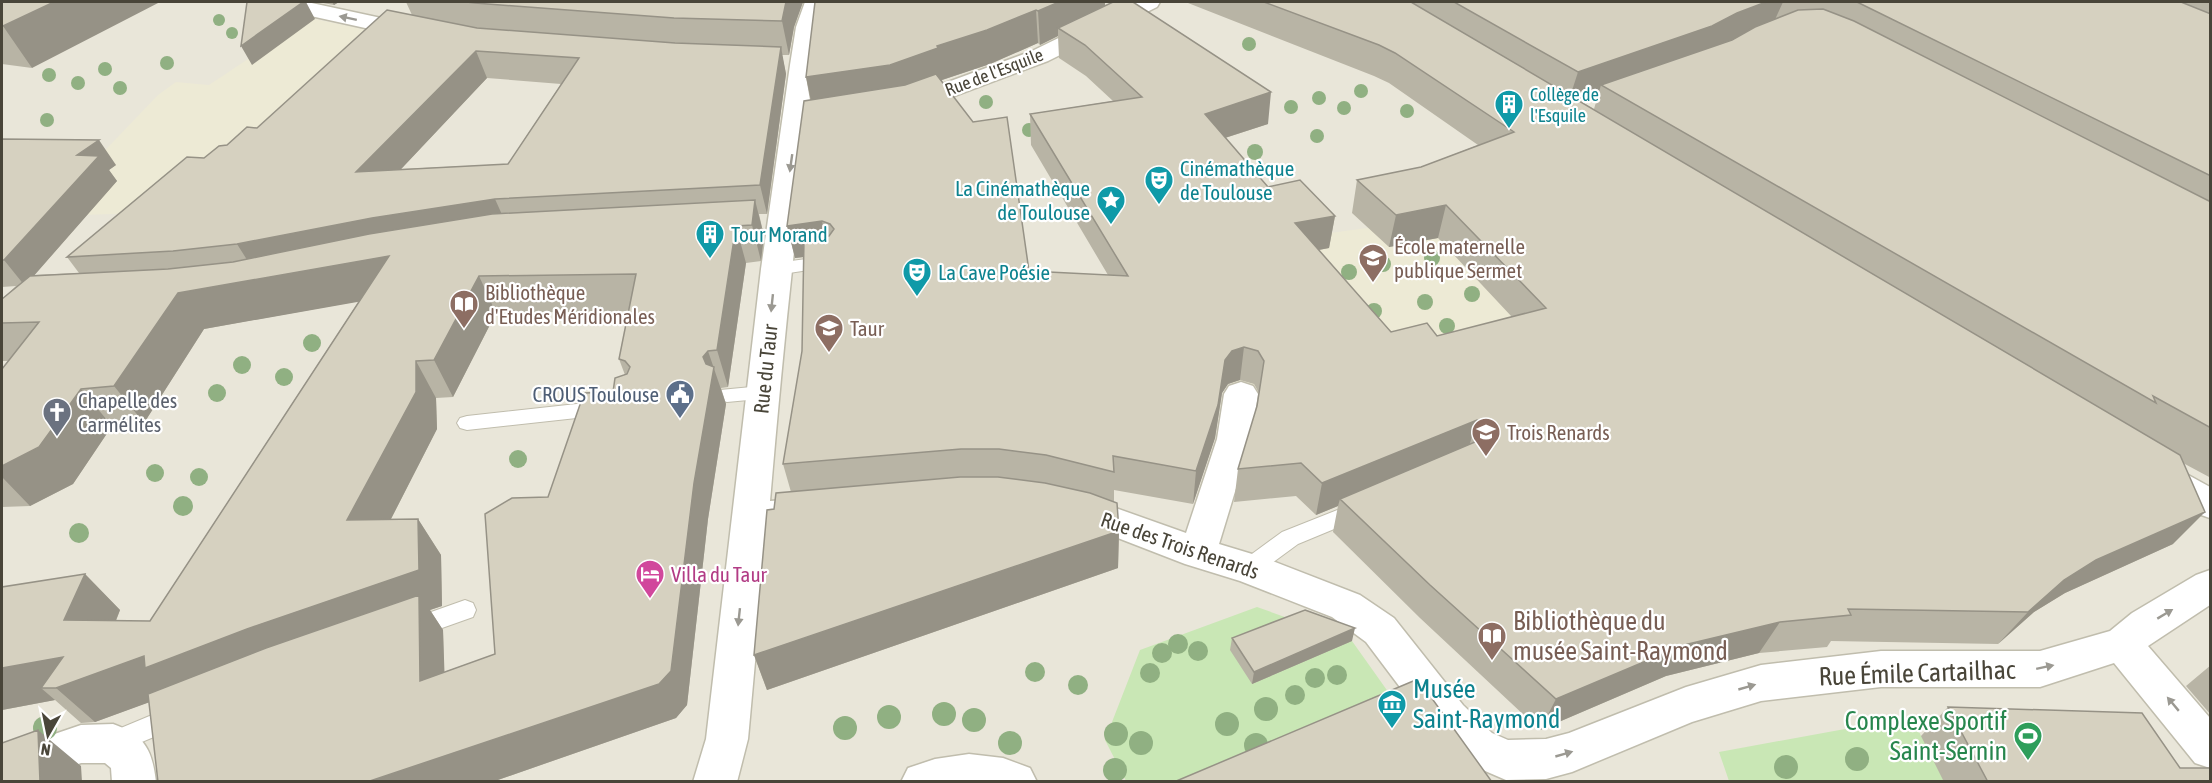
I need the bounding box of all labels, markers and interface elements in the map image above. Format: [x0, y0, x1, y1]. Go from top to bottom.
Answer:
one-way arrow [338, 13, 357, 22]
street label: Rue de l'Esquile [942, 44, 1046, 100]
place label: Collège de l'Esquile [1530, 84, 1599, 126]
building icon: Collège de l'Esquile [1493, 88, 1525, 130]
one-way arrow [786, 153, 795, 172]
place label: Cinémathèque de Toulouse [1180, 156, 1294, 204]
theatre icon: Cinémathèque de Toulouse [1143, 164, 1175, 206]
place label: La Cinémathèque de Toulouse [955, 176, 1090, 224]
place icon: La Cinémathèque de Toulouse [1095, 184, 1127, 226]
building icon: Tour Morand [694, 218, 726, 260]
place label: Tour Morand [731, 222, 828, 246]
place label: École maternelle publique Sermet [1394, 234, 1525, 282]
school or university icon: École maternelle publique Sermet [1357, 242, 1389, 284]
theatre icon: La Cave Poésie [901, 256, 933, 298]
place label: La Cave Poésie [938, 260, 1050, 284]
place label: Bibliothèque d'Etudes Méridionales [485, 280, 655, 328]
library icon: Bibliothèque d'Etudes Méridionales [448, 288, 480, 330]
one-way arrow [767, 293, 777, 312]
school or university icon: Taur [813, 312, 845, 354]
place label: Taur [850, 316, 885, 340]
street label: Rue du Taur [748, 322, 782, 415]
public building icon: CROUS Toulouse [664, 378, 696, 420]
place label: CROUS Toulouse [533, 382, 659, 406]
place label: Chapelle des Carmélites [78, 388, 177, 436]
church icon: Chapelle des Carmélites [41, 396, 73, 438]
school or university icon: Trois Renards [1470, 416, 1502, 458]
place label: Trois Renards [1507, 420, 1610, 444]
street label: Rue des Trois Renards [1098, 507, 1262, 583]
hotel icon: Villa du Taur [634, 558, 666, 600]
place label: Villa du Taur [671, 562, 768, 586]
place label: Bibliothèque du musée Saint-Raymond [1513, 606, 1728, 666]
one-way arrow [734, 607, 744, 626]
one-way arrow [2157, 608, 2173, 619]
library icon: Bibliothèque du musée Saint-Raymond [1476, 620, 1508, 662]
street label: Rue Émile Cartailhac [1818, 655, 2016, 691]
one-way arrow [2036, 662, 2055, 671]
place label: Musée Saint-Raymond [1413, 674, 1560, 734]
one-way arrow [1738, 682, 1756, 691]
museum icon: Musée Saint-Raymond [1376, 688, 1408, 730]
one-way arrow [2167, 697, 2180, 712]
north arrow [18, 705, 78, 765]
place label: Complexe Sportif Saint-Sernin [1845, 706, 2007, 766]
sports icon: Complexe Sportif Saint-Sernin [2012, 720, 2044, 762]
text: N [40, 740, 52, 759]
one-way arrow [1555, 749, 1573, 758]

